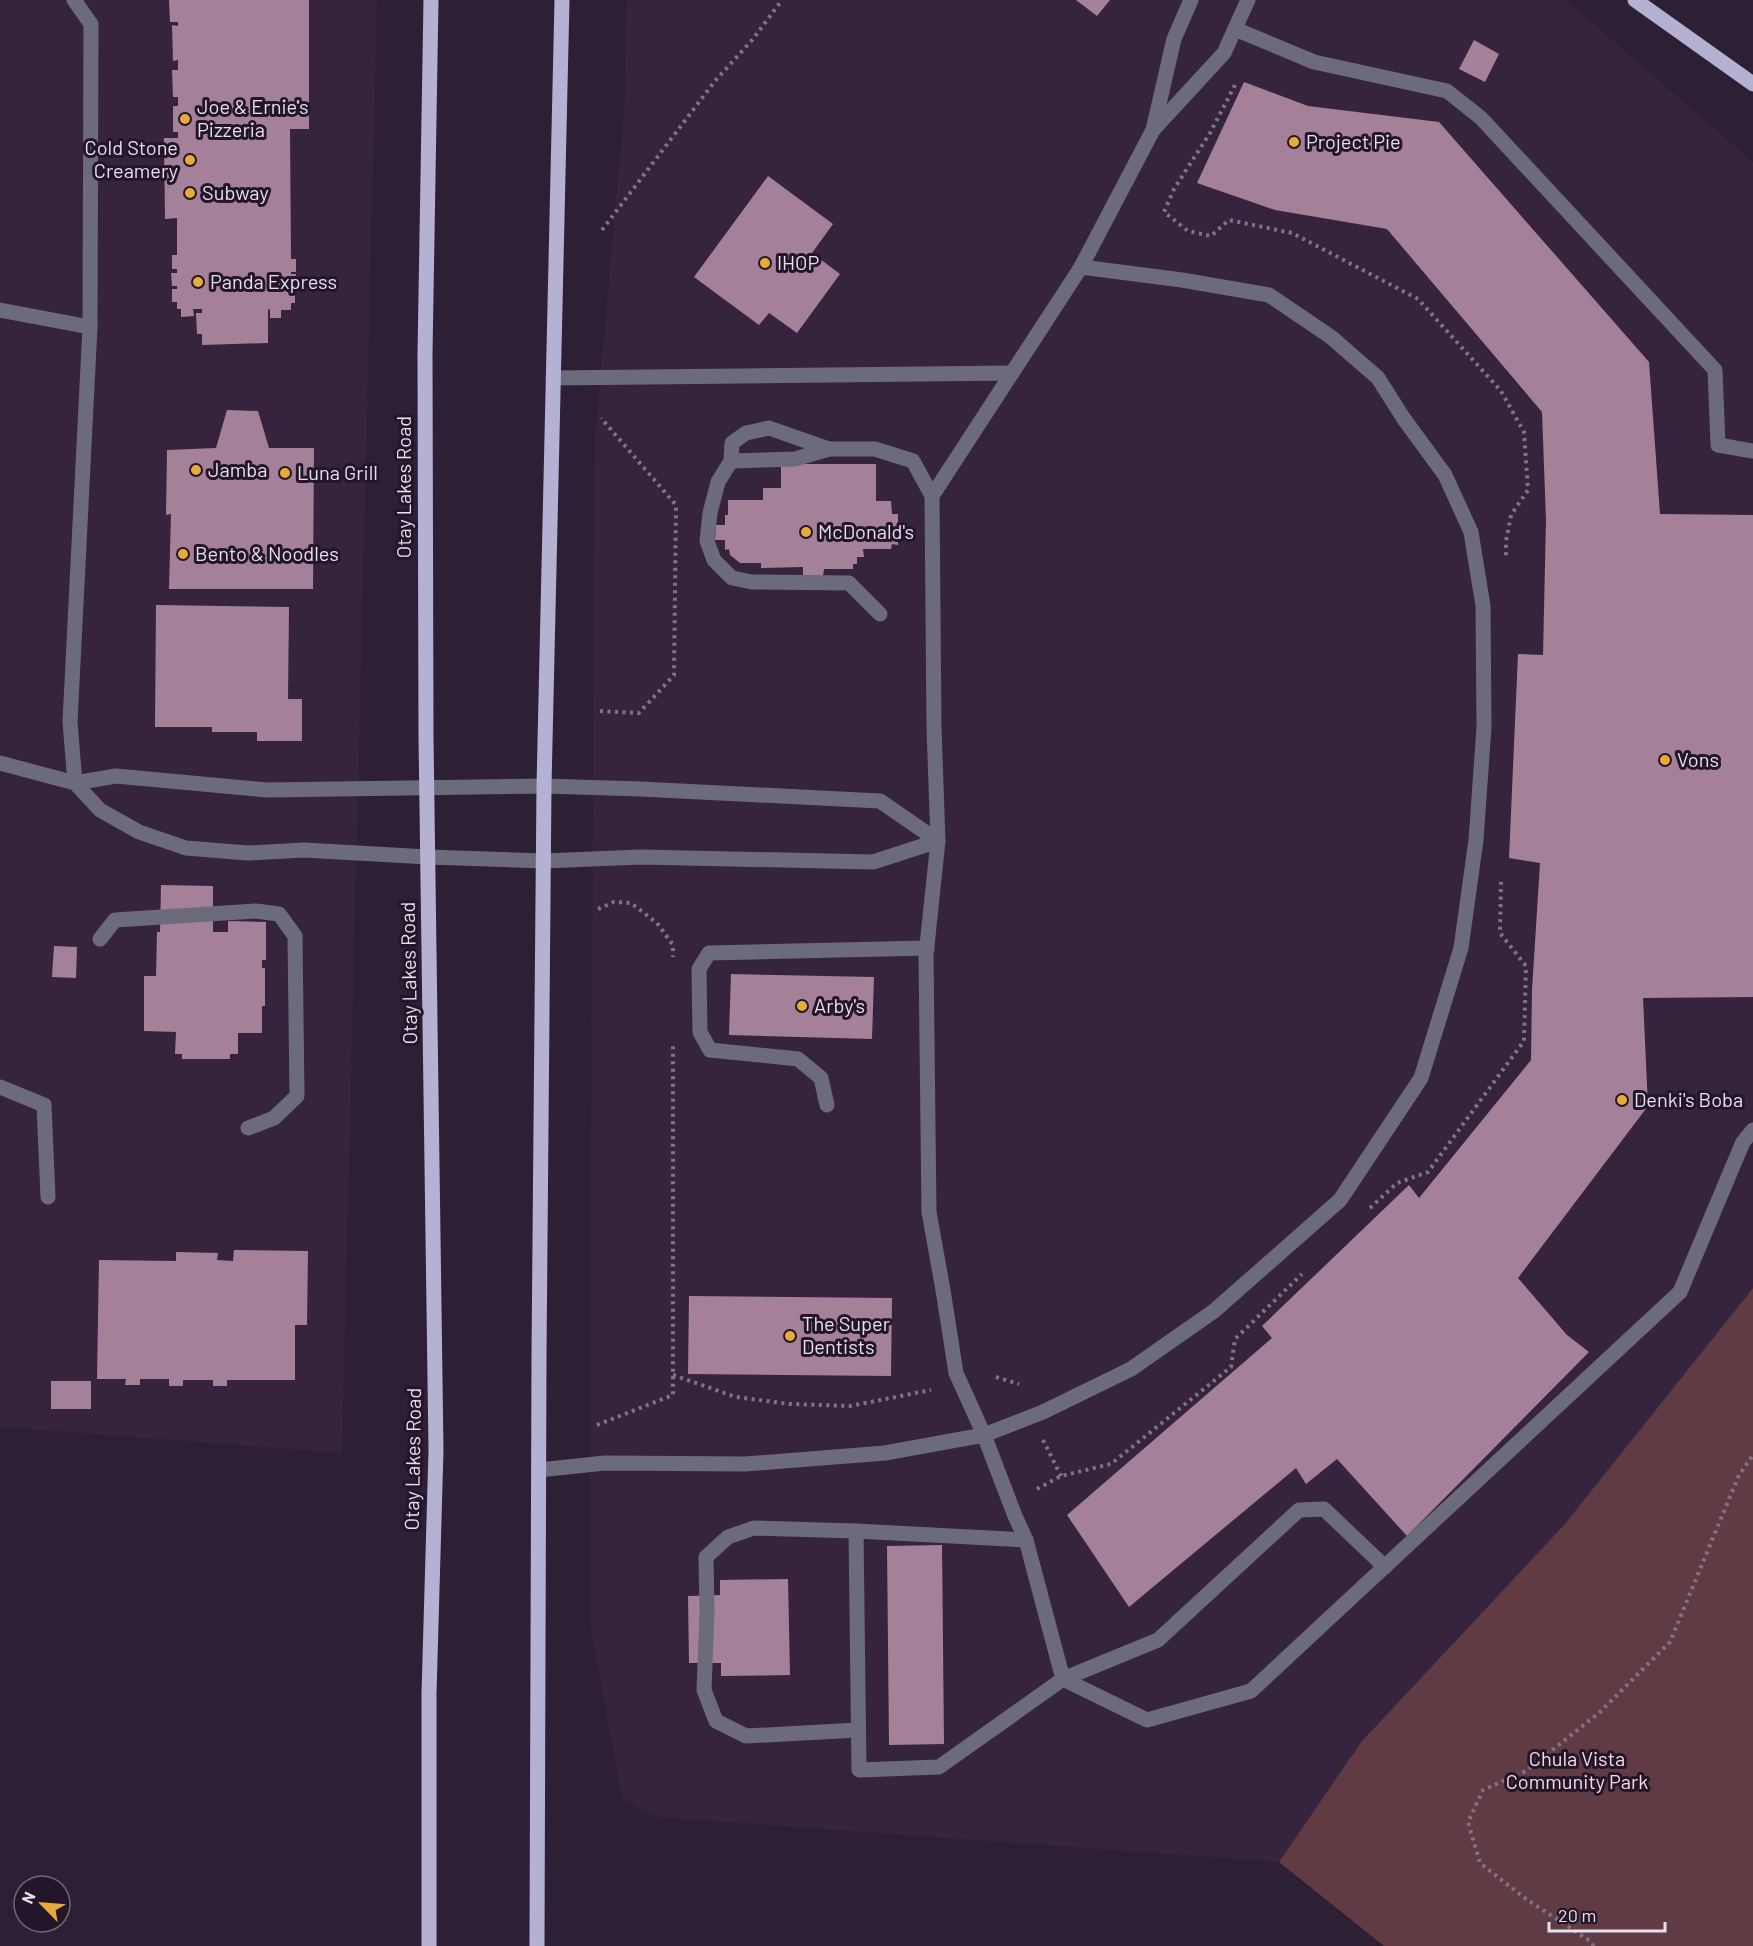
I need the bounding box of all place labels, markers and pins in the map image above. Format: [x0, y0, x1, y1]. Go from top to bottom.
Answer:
place label: Joe & Ernie's Pizzeria [197, 94, 309, 141]
marker: Joe & Ernie's Pizzeria [178, 112, 192, 126]
place label: Project Pie [1306, 129, 1401, 153]
place label: Cold Stone Creamery [85, 135, 178, 182]
marker: Project Pie [1287, 135, 1301, 149]
marker: Cold Stone Creamery [183, 153, 197, 167]
place label: Subway [202, 180, 269, 204]
marker: Subway [183, 186, 197, 200]
place label: IHOP [777, 250, 820, 274]
marker: IHOP [758, 256, 772, 270]
place label: Panda Express [210, 269, 337, 293]
marker: Panda Express [191, 275, 205, 289]
place label: Jamba [208, 457, 267, 481]
place label: Luna Grill [297, 460, 378, 484]
marker: Jamba [189, 463, 203, 477]
marker: Luna Grill [278, 466, 292, 480]
place label: McDonald's [818, 519, 914, 543]
marker: McDonald's [799, 525, 813, 539]
place label: Bento & Noodles [195, 541, 339, 565]
marker: Bento & Noodles [176, 547, 190, 561]
place label: Vons [1677, 747, 1719, 771]
marker: Vons [1658, 753, 1672, 767]
place label: Arby's [814, 993, 865, 1017]
marker: Arby's [795, 999, 809, 1013]
place label: Denki's Boba [1634, 1087, 1743, 1111]
marker: Denki's Boba [1615, 1093, 1629, 1107]
place label: The Super Dentists [802, 1311, 890, 1358]
marker: The Super Dentists [783, 1329, 797, 1343]

